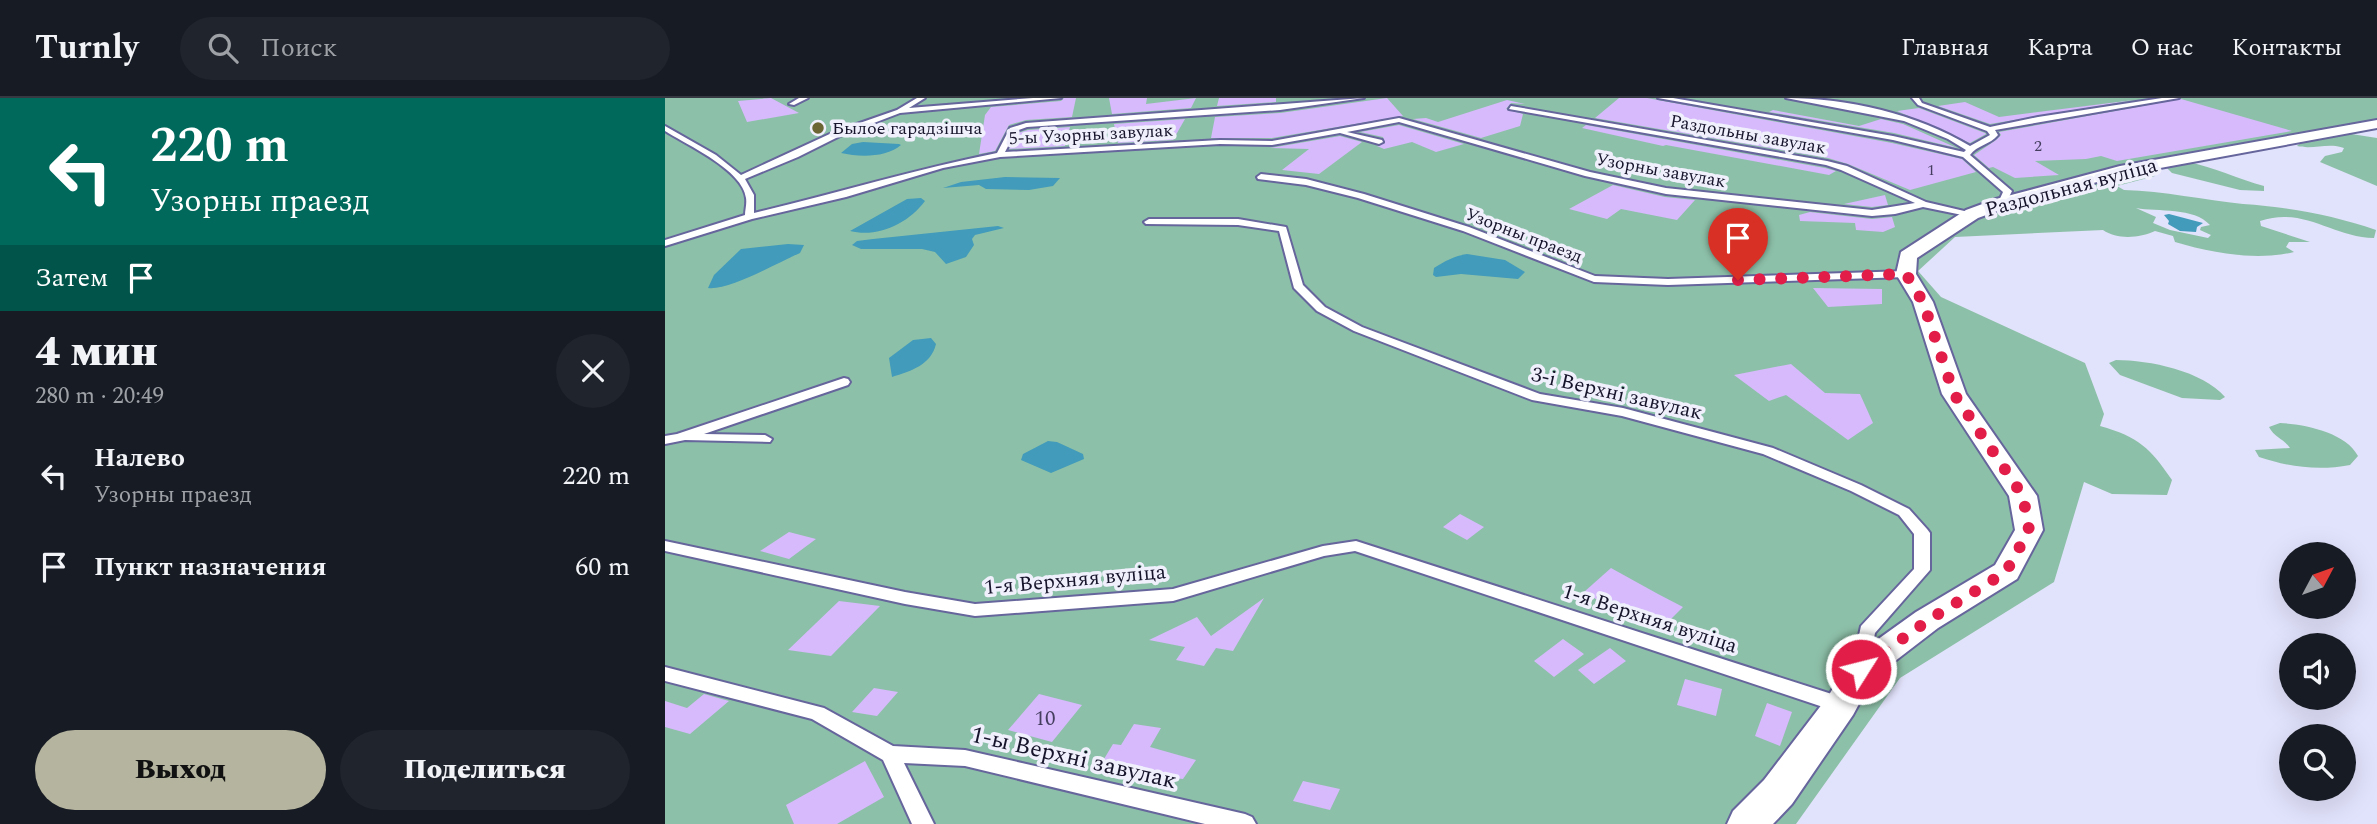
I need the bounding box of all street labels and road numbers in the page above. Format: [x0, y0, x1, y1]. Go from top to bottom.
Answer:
street label: Раздольны завулак [1668, 107, 1828, 162]
street label: 5-ы Узорны завулак [1008, 117, 1174, 152]
street label: Узорны завулак [1594, 146, 1728, 195]
street label: Раздольная вуліца [1981, 149, 2162, 226]
street label: Узорны праезд [1461, 201, 1586, 270]
street label: 3-і Верхні завулак [1528, 359, 1706, 429]
street label: 1-я Верхняя вуліца [983, 556, 1168, 604]
street label: 1-я Верхняя вуліца [1558, 576, 1742, 663]
street label: 1-ы Верхні завулак [967, 717, 1180, 799]

